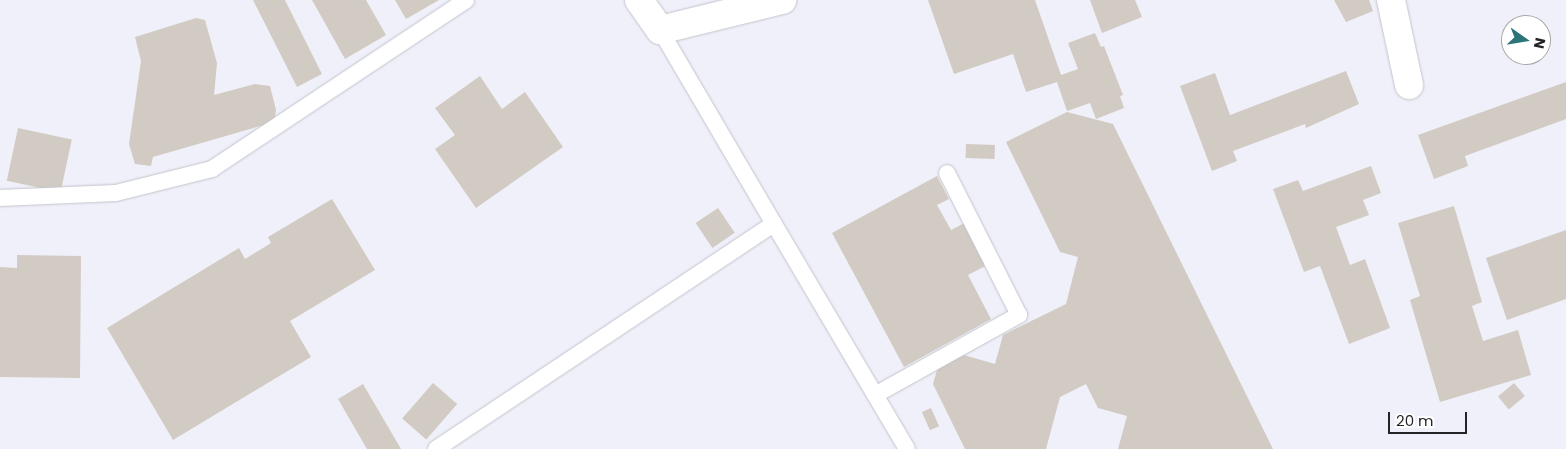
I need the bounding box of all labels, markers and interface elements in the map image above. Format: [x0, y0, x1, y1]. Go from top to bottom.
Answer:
north arrow [1501, 15, 1551, 65]
text: N [1529, 36, 1551, 51]
scale bar [1391, 402, 1470, 434]
text: 20 m [1396, 410, 1434, 431]

